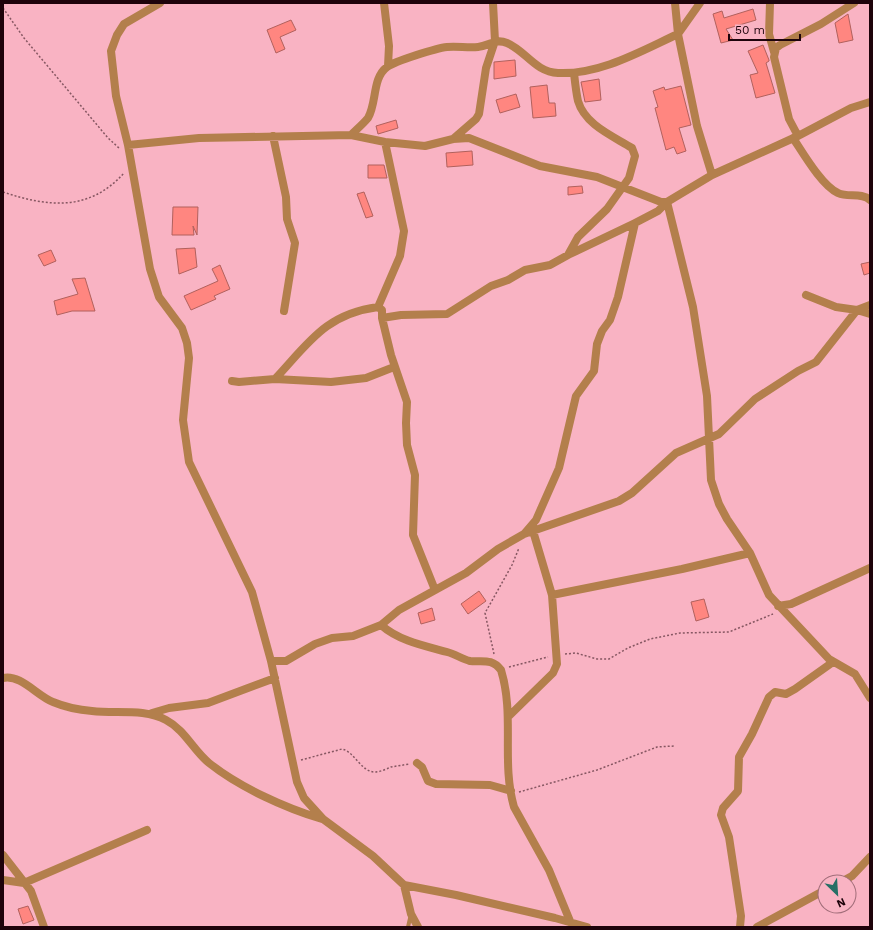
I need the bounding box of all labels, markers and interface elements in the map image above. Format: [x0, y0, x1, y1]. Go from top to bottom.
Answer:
scale bar [729, 16, 800, 42]
text: 50 m [735, 23, 765, 37]
north arrow [817, 874, 857, 914]
text: N [835, 895, 847, 910]

